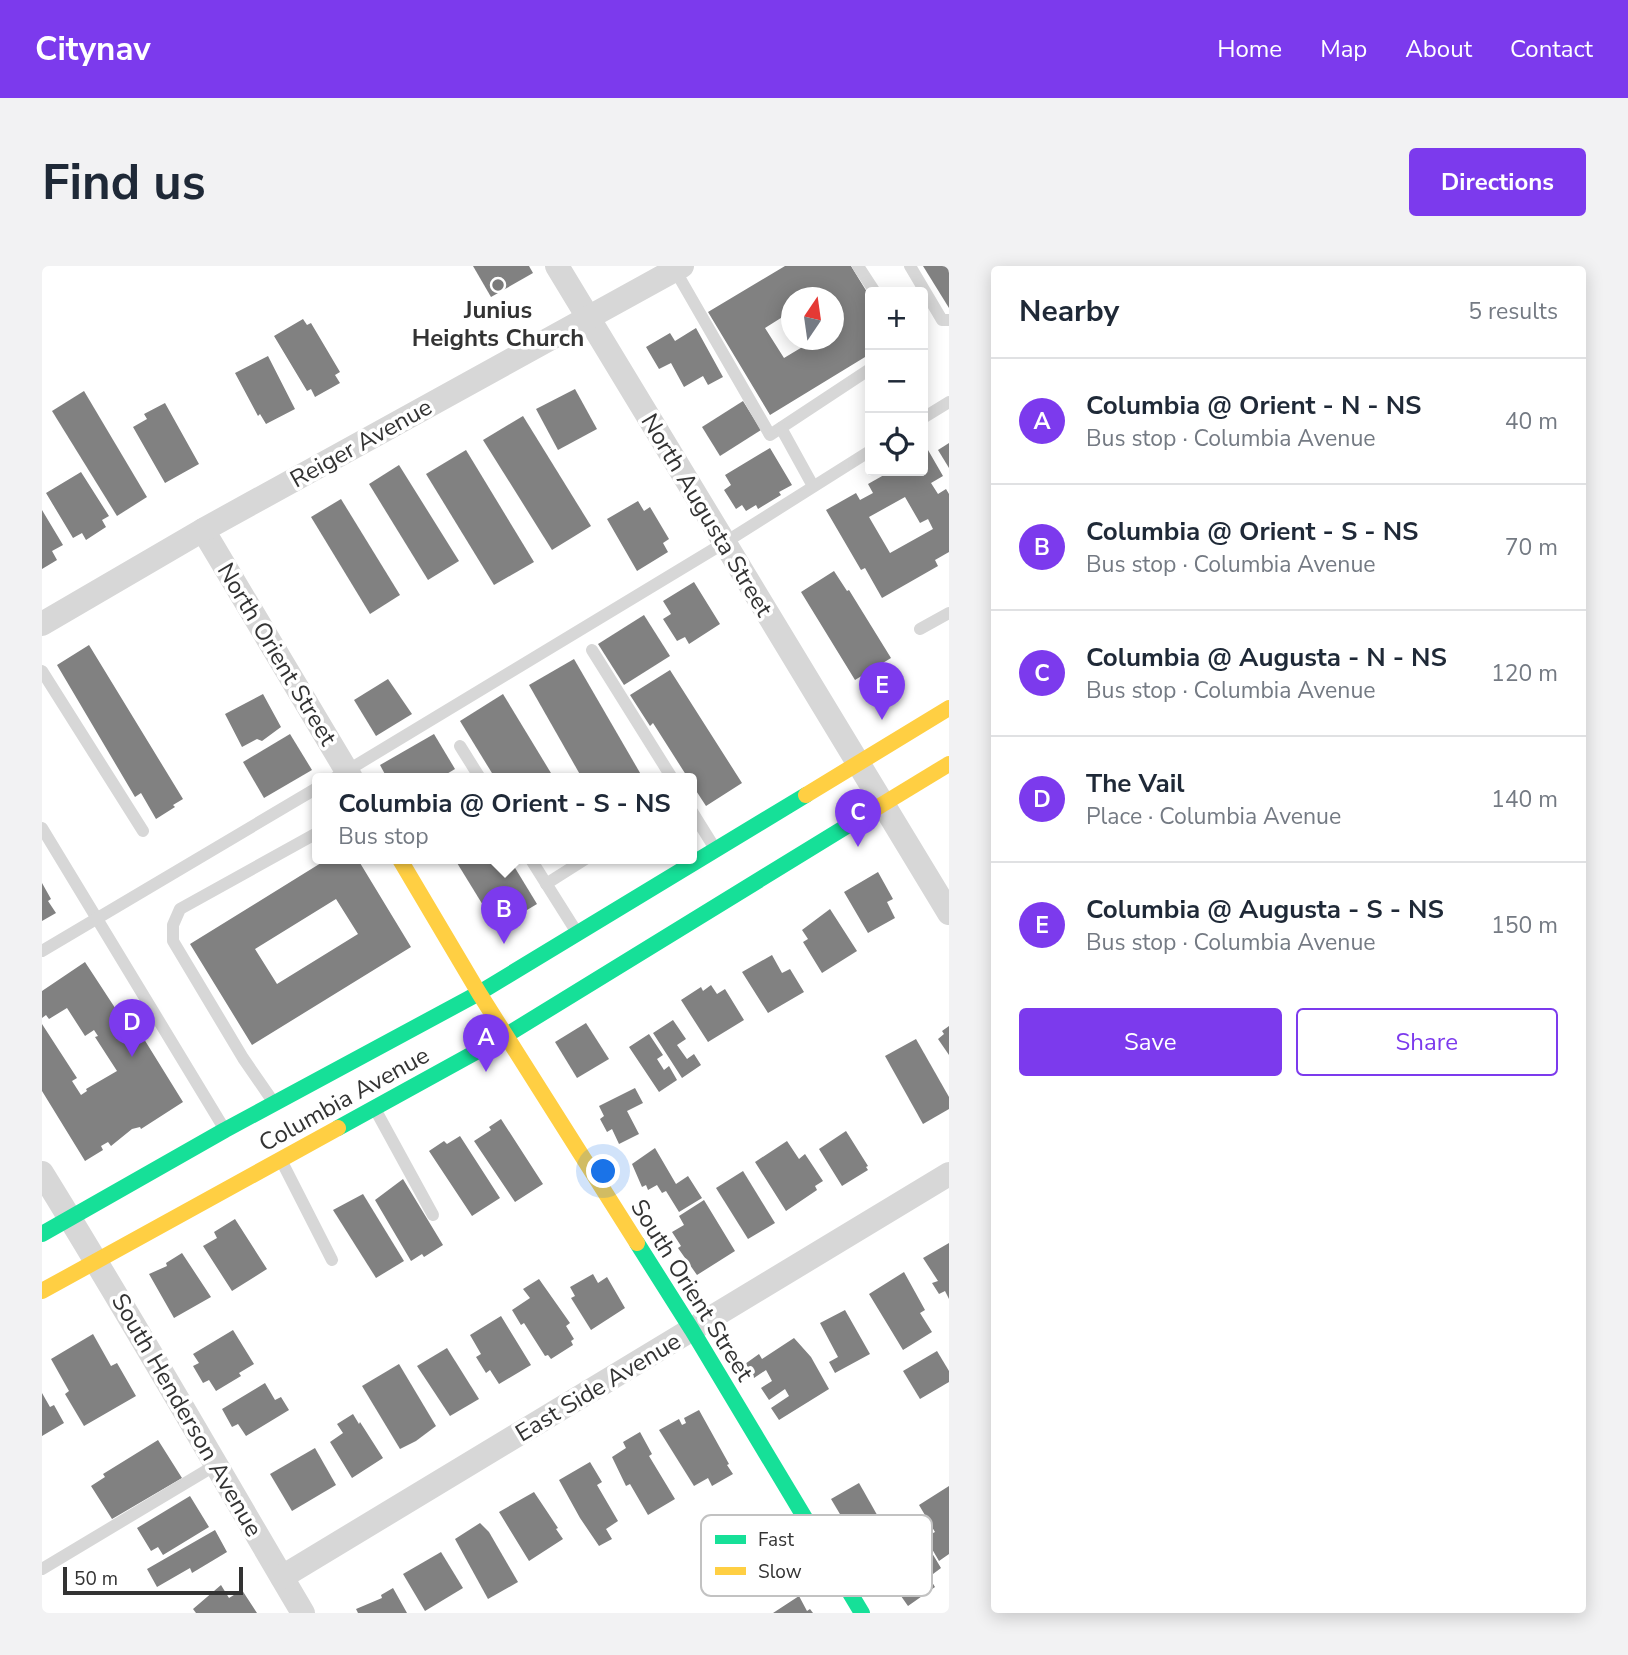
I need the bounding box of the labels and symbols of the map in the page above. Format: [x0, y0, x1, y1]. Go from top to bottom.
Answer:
marker: Junius Heights Church [490, 277, 506, 293]
north arrow [781, 287, 844, 350]
place label: Junius Heights Church [412, 294, 584, 354]
street label: Reiger Avenue [284, 391, 438, 495]
street label: North Augusta Street [634, 408, 781, 623]
street label: North Orient Street [210, 557, 344, 752]
pin: E [859, 662, 905, 720]
pin: C [835, 789, 881, 847]
pin: B [481, 886, 527, 944]
pin: D [109, 999, 155, 1057]
pin: A [463, 1014, 509, 1072]
street label: Columbia Avenue [253, 1039, 435, 1159]
your location [586, 1154, 620, 1188]
street label: South Orient Street [623, 1193, 761, 1388]
street label: South Henderson Avenue [104, 1287, 270, 1543]
street label: East Side Avenue [509, 1325, 687, 1449]
legend [701, 1515, 932, 1596]
text: Fast [758, 1527, 794, 1553]
text: Slow [758, 1559, 802, 1585]
scale bar [63, 1564, 243, 1596]

